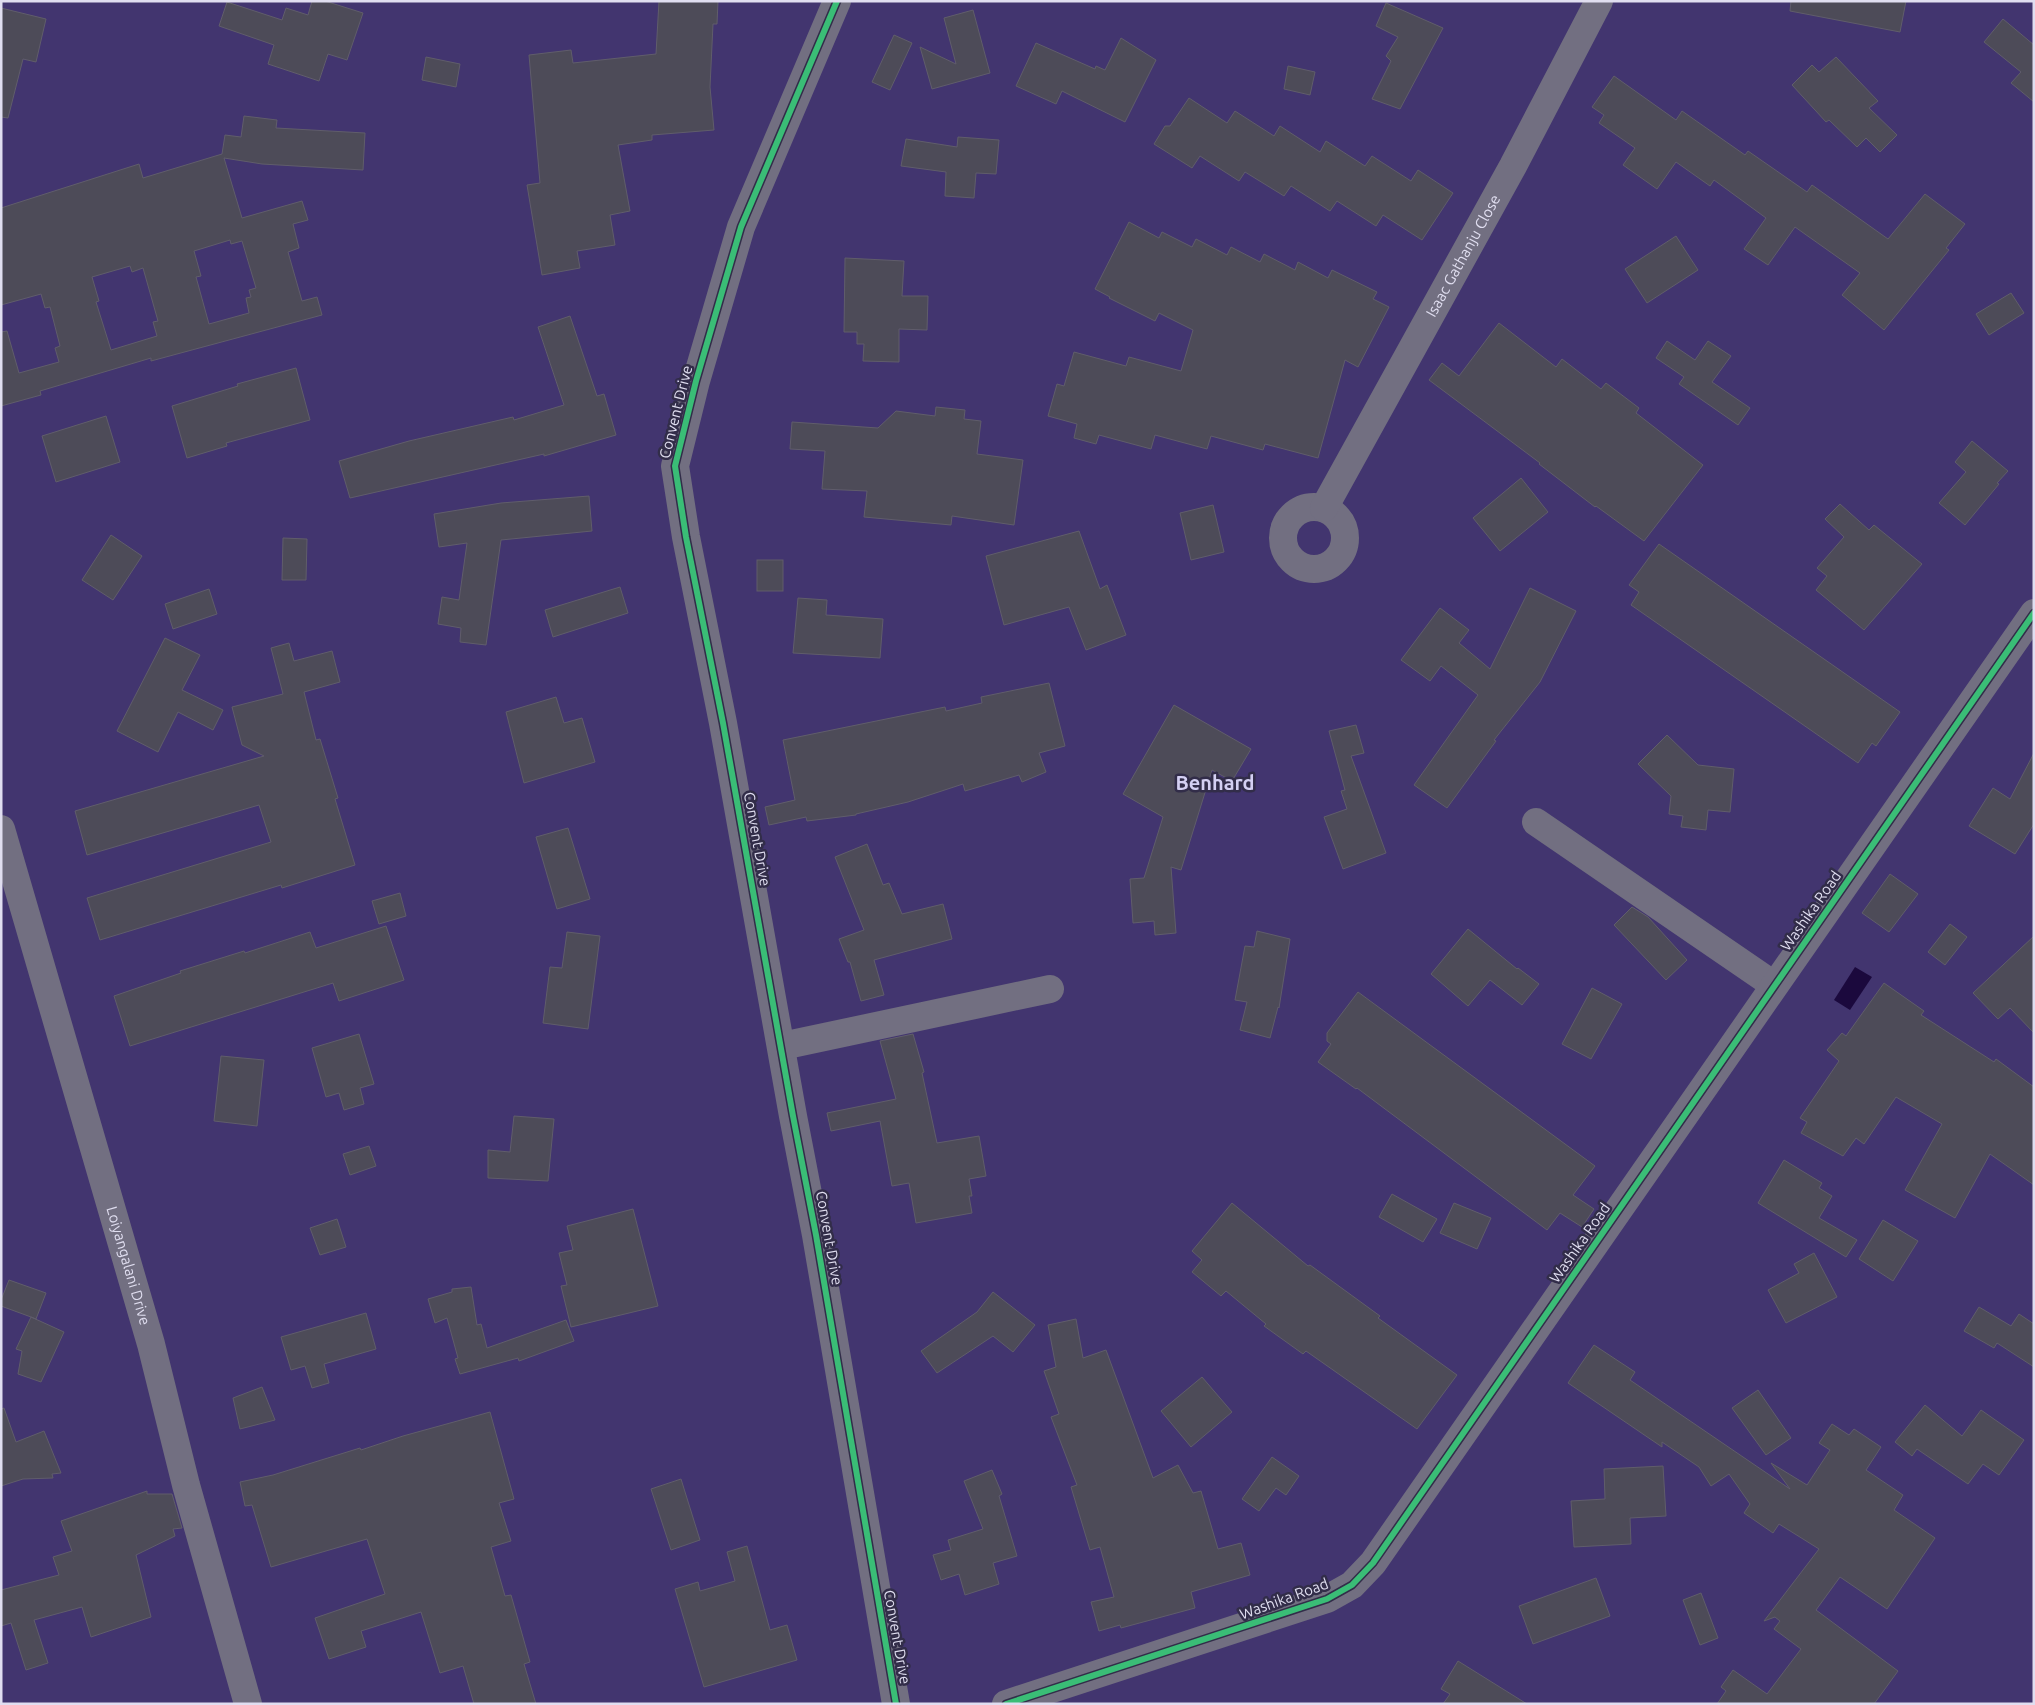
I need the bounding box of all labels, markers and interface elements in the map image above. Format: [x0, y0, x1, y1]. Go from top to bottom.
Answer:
street label: Isaac Gathanju Close [1422, 192, 1503, 320]
street label: Convent Drive [656, 364, 695, 460]
district label: Benhard [1175, 771, 1255, 794]
street label: Convent Drive [741, 790, 774, 887]
street label: Washika Road [1777, 868, 1844, 954]
street label: Convent Drive [813, 1189, 846, 1286]
street label: Washika Road [1546, 1200, 1613, 1286]
street label: Loiyangalani Drive [103, 1204, 154, 1327]
street label: Washika Road [1237, 1575, 1331, 1622]
street label: Convent Drive [881, 1588, 914, 1685]

